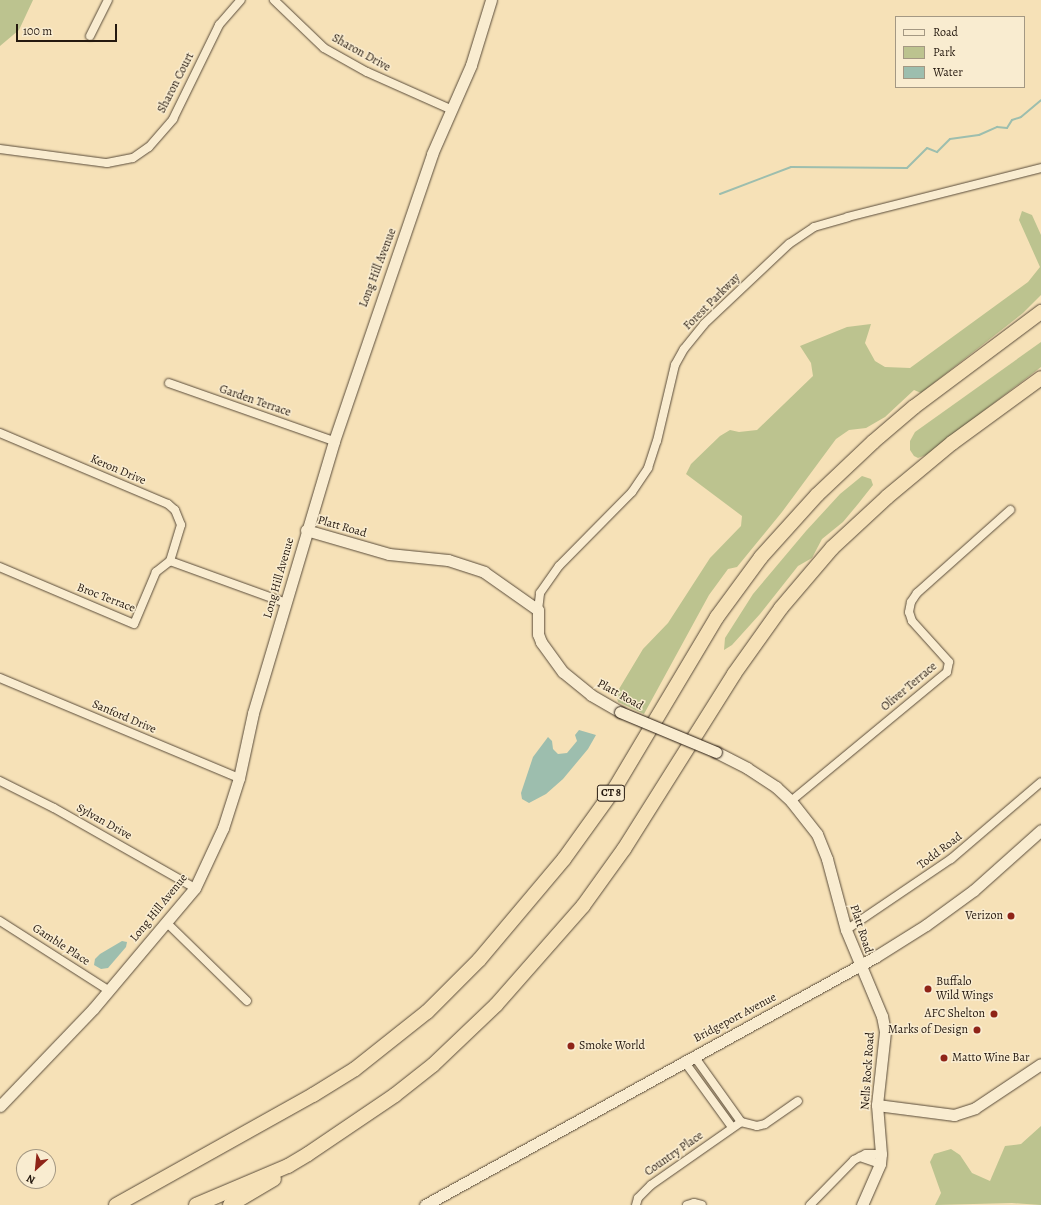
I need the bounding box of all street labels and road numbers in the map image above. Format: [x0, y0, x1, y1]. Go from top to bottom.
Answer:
street label: Sharon Drive [329, 31, 393, 75]
street label: Sharon Court [155, 50, 197, 116]
street label: Long Hill Avenue [356, 227, 400, 309]
street label: Forest Parkway [681, 271, 743, 333]
street label: Garden Terrace [217, 382, 293, 420]
street label: Keron Drive [88, 452, 148, 488]
street label: Platt Road [316, 513, 368, 541]
street label: Long Hill Avenue [261, 536, 297, 620]
street label: Broc Terrace [75, 580, 137, 616]
street label: Oliver Terrace [878, 660, 940, 714]
street label: Platt Road [594, 676, 646, 714]
street label: Sanford Drive [90, 697, 158, 737]
road number: CT 8 [596, 784, 626, 802]
street label: Sylvan Drive [74, 801, 134, 843]
street label: Todd Road [915, 830, 965, 872]
street label: Long Hill Avenue [127, 871, 191, 945]
street label: Platt Road [846, 903, 876, 955]
street label: Gamble Place [30, 921, 92, 969]
street label: Bridgeport Avenue [691, 990, 779, 1046]
street label: Nells Rock Road [858, 1032, 878, 1110]
street label: Country Place [642, 1129, 706, 1179]

